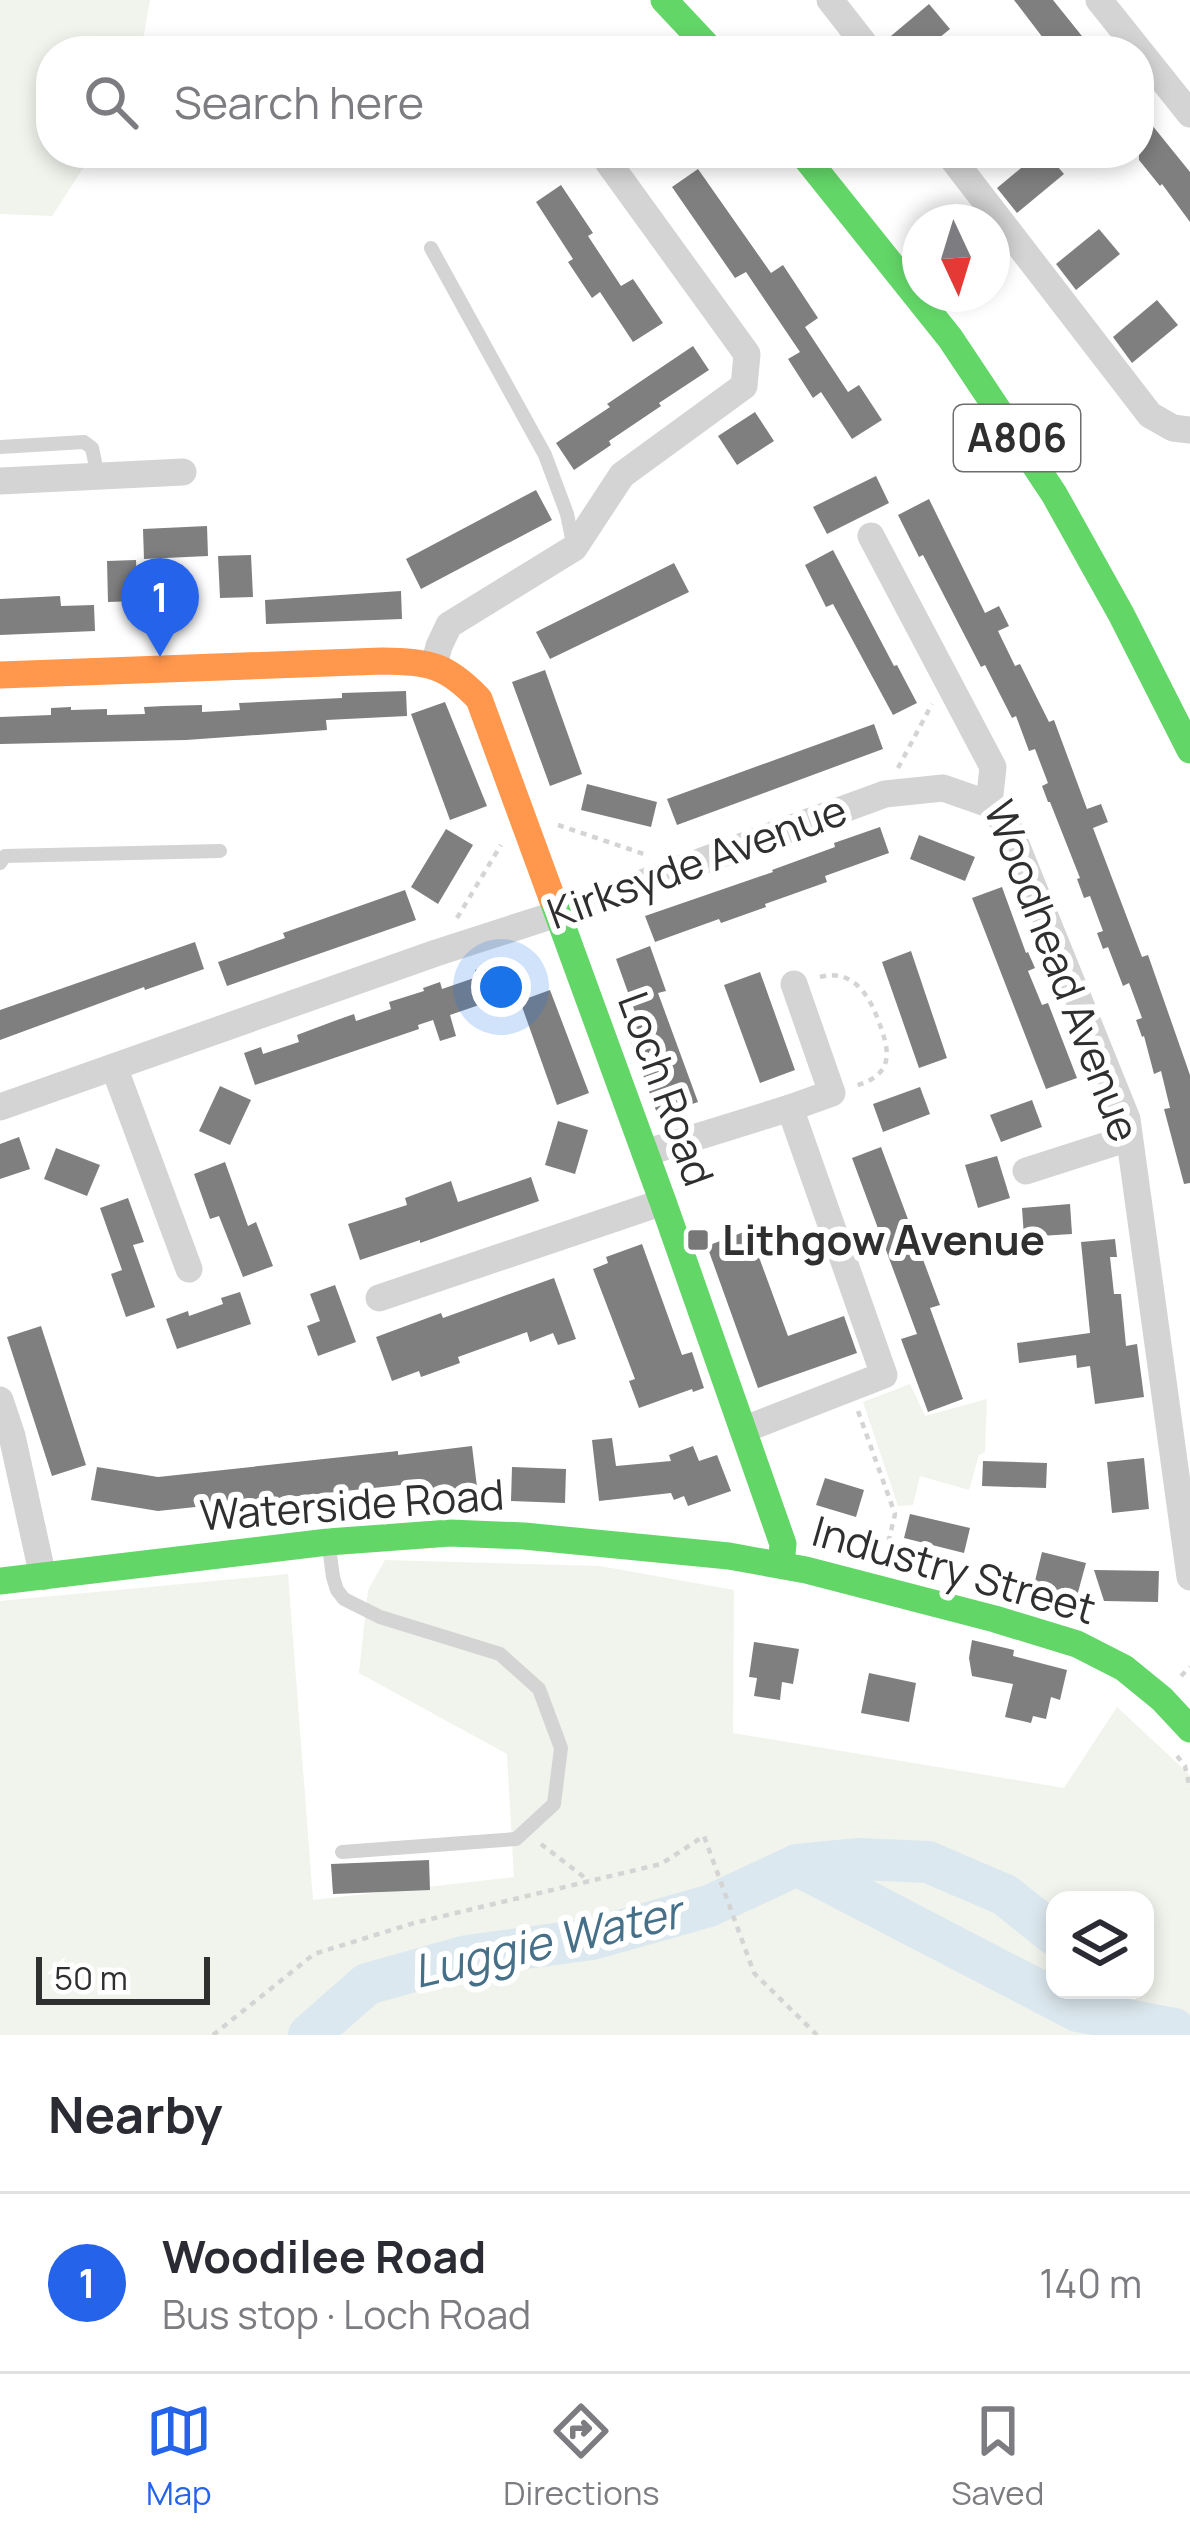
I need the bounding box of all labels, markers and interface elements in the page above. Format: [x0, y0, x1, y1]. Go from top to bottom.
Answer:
search box [36, 36, 1154, 168]
icon: search [78, 69, 144, 135]
text: Search here [174, 71, 424, 133]
north arrow [902, 204, 1010, 312]
road number: A806 [954, 405, 1080, 471]
pin: 1 [121, 558, 199, 657]
street label: Kirksyde Avenue [539, 780, 854, 942]
street label: Woodhead Avenue [971, 792, 1155, 1149]
your location [471, 957, 531, 1017]
street label: Loch Road [605, 984, 729, 1194]
place label: Lithgow Avenue [722, 1210, 1045, 1268]
marker: Lithgow Avenue [685, 1227, 711, 1253]
street label: Waterside Road [198, 1464, 506, 1544]
street label: Industry Street [806, 1501, 1103, 1637]
water label: Luggie Water [407, 1879, 693, 2002]
map controls [1046, 1891, 1154, 1999]
button: layers [1046, 1891, 1154, 1999]
scale bar [36, 1951, 210, 2004]
text: 50 m [54, 1955, 128, 2000]
text: Nearby [48, 2079, 223, 2148]
text: Woodilee Road [162, 2225, 486, 2287]
text: 1 [78, 2256, 96, 2310]
text: 140 m [1039, 2256, 1142, 2310]
text: Bus stop · Loch Road [162, 2287, 531, 2341]
tab: Map [146, 2398, 212, 2515]
tab: Directions [503, 2398, 660, 2515]
tab: Saved [951, 2398, 1044, 2515]

